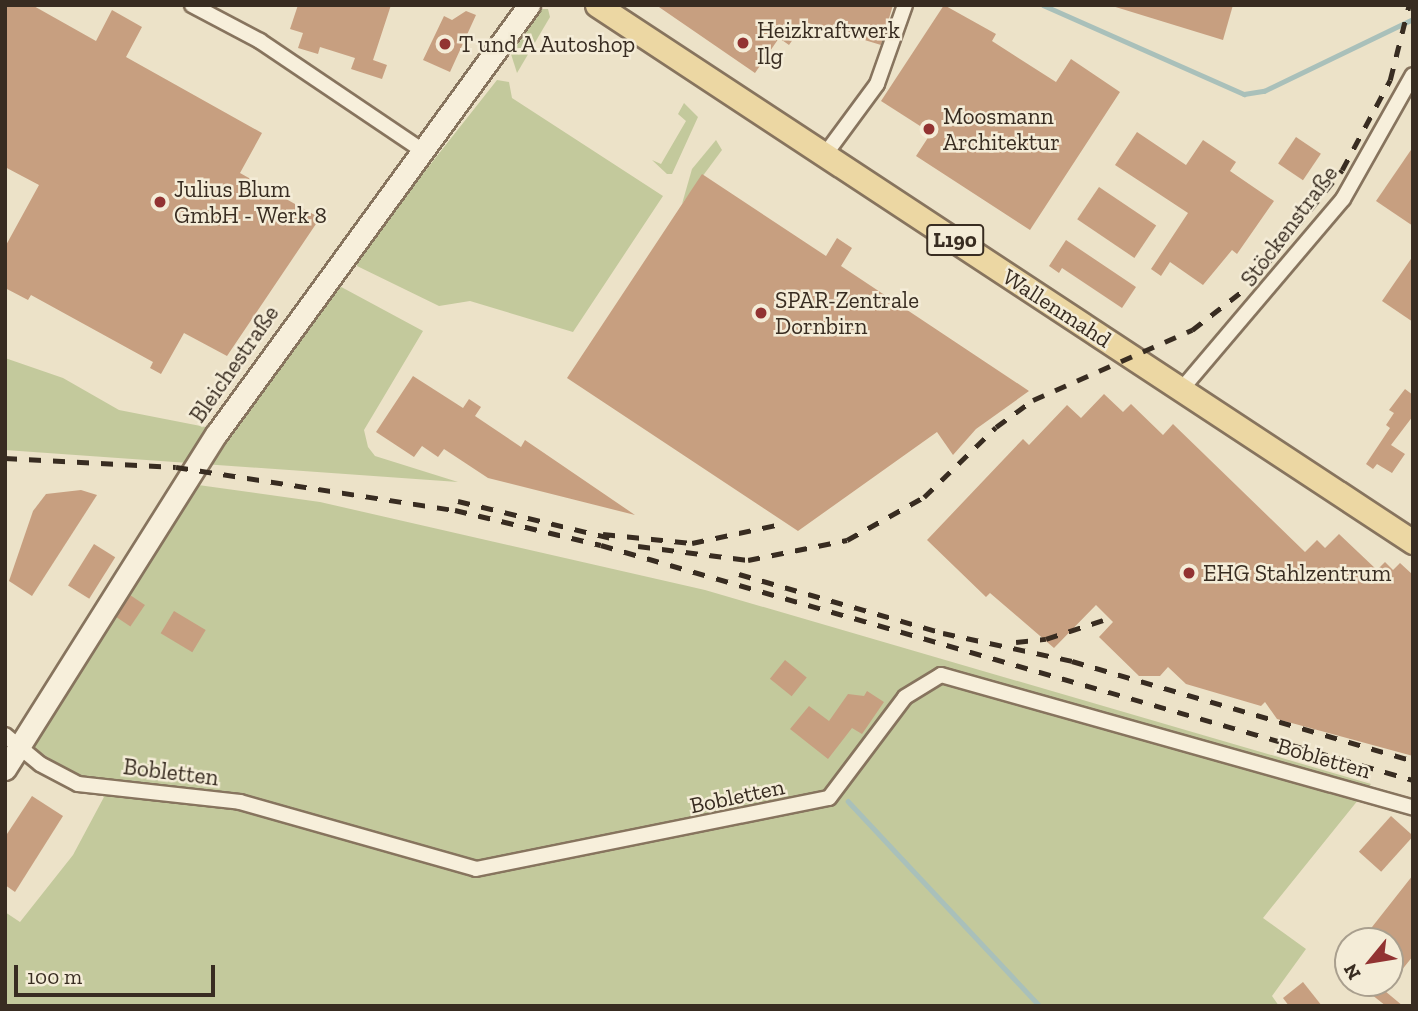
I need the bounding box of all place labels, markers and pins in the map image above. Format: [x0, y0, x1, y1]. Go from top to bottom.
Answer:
place label: Heizkraftwerk Ilg [757, 16, 900, 70]
place label: T und A Autoshop [459, 30, 638, 58]
marker: Heizkraftwerk Ilg [735, 35, 751, 51]
marker: T und A Autoshop [437, 36, 453, 52]
place label: Moosmann Architektur [943, 102, 1060, 156]
marker: Moosmann Architektur [921, 121, 937, 137]
place label: Julius Blum GmbH - Werk 8 [174, 175, 328, 229]
marker: Julius Blum GmbH - Werk 8 [152, 194, 168, 210]
place label: SPAR-Zentrale Dornbirn [775, 286, 919, 340]
marker: SPAR-Zentrale Dornbirn [753, 305, 769, 321]
place label: EHG Stahlzentrum [1203, 559, 1391, 587]
marker: EHG Stahlzentrum [1181, 565, 1197, 581]

